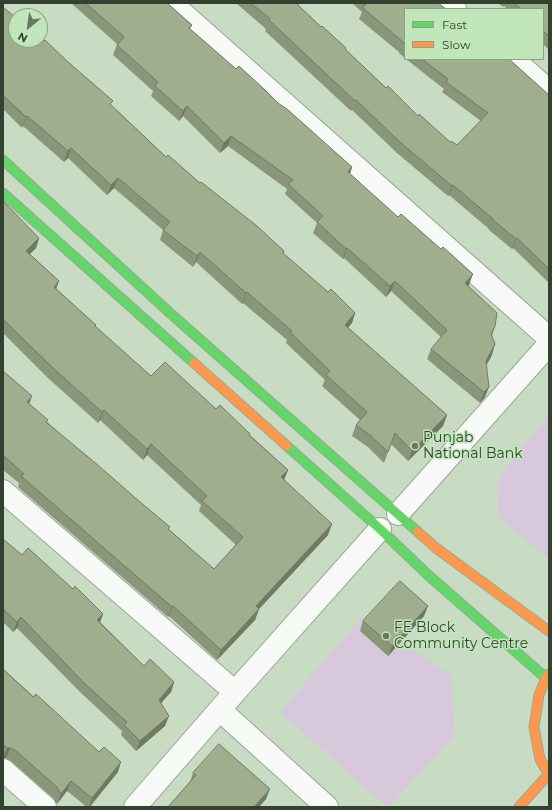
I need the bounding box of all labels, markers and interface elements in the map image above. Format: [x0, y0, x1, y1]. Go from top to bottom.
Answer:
north arrow [8, 8, 48, 48]
legend [404, 8, 544, 60]
text: Fast [442, 17, 467, 32]
text: N [15, 29, 30, 46]
text: Slow [442, 37, 471, 52]
place label: Punjab National Bank [423, 430, 523, 462]
marker: Punjab National Bank [410, 441, 420, 451]
place label: FE Block Community Centre [394, 620, 528, 652]
marker: FE Block Community Centre [381, 631, 391, 641]

